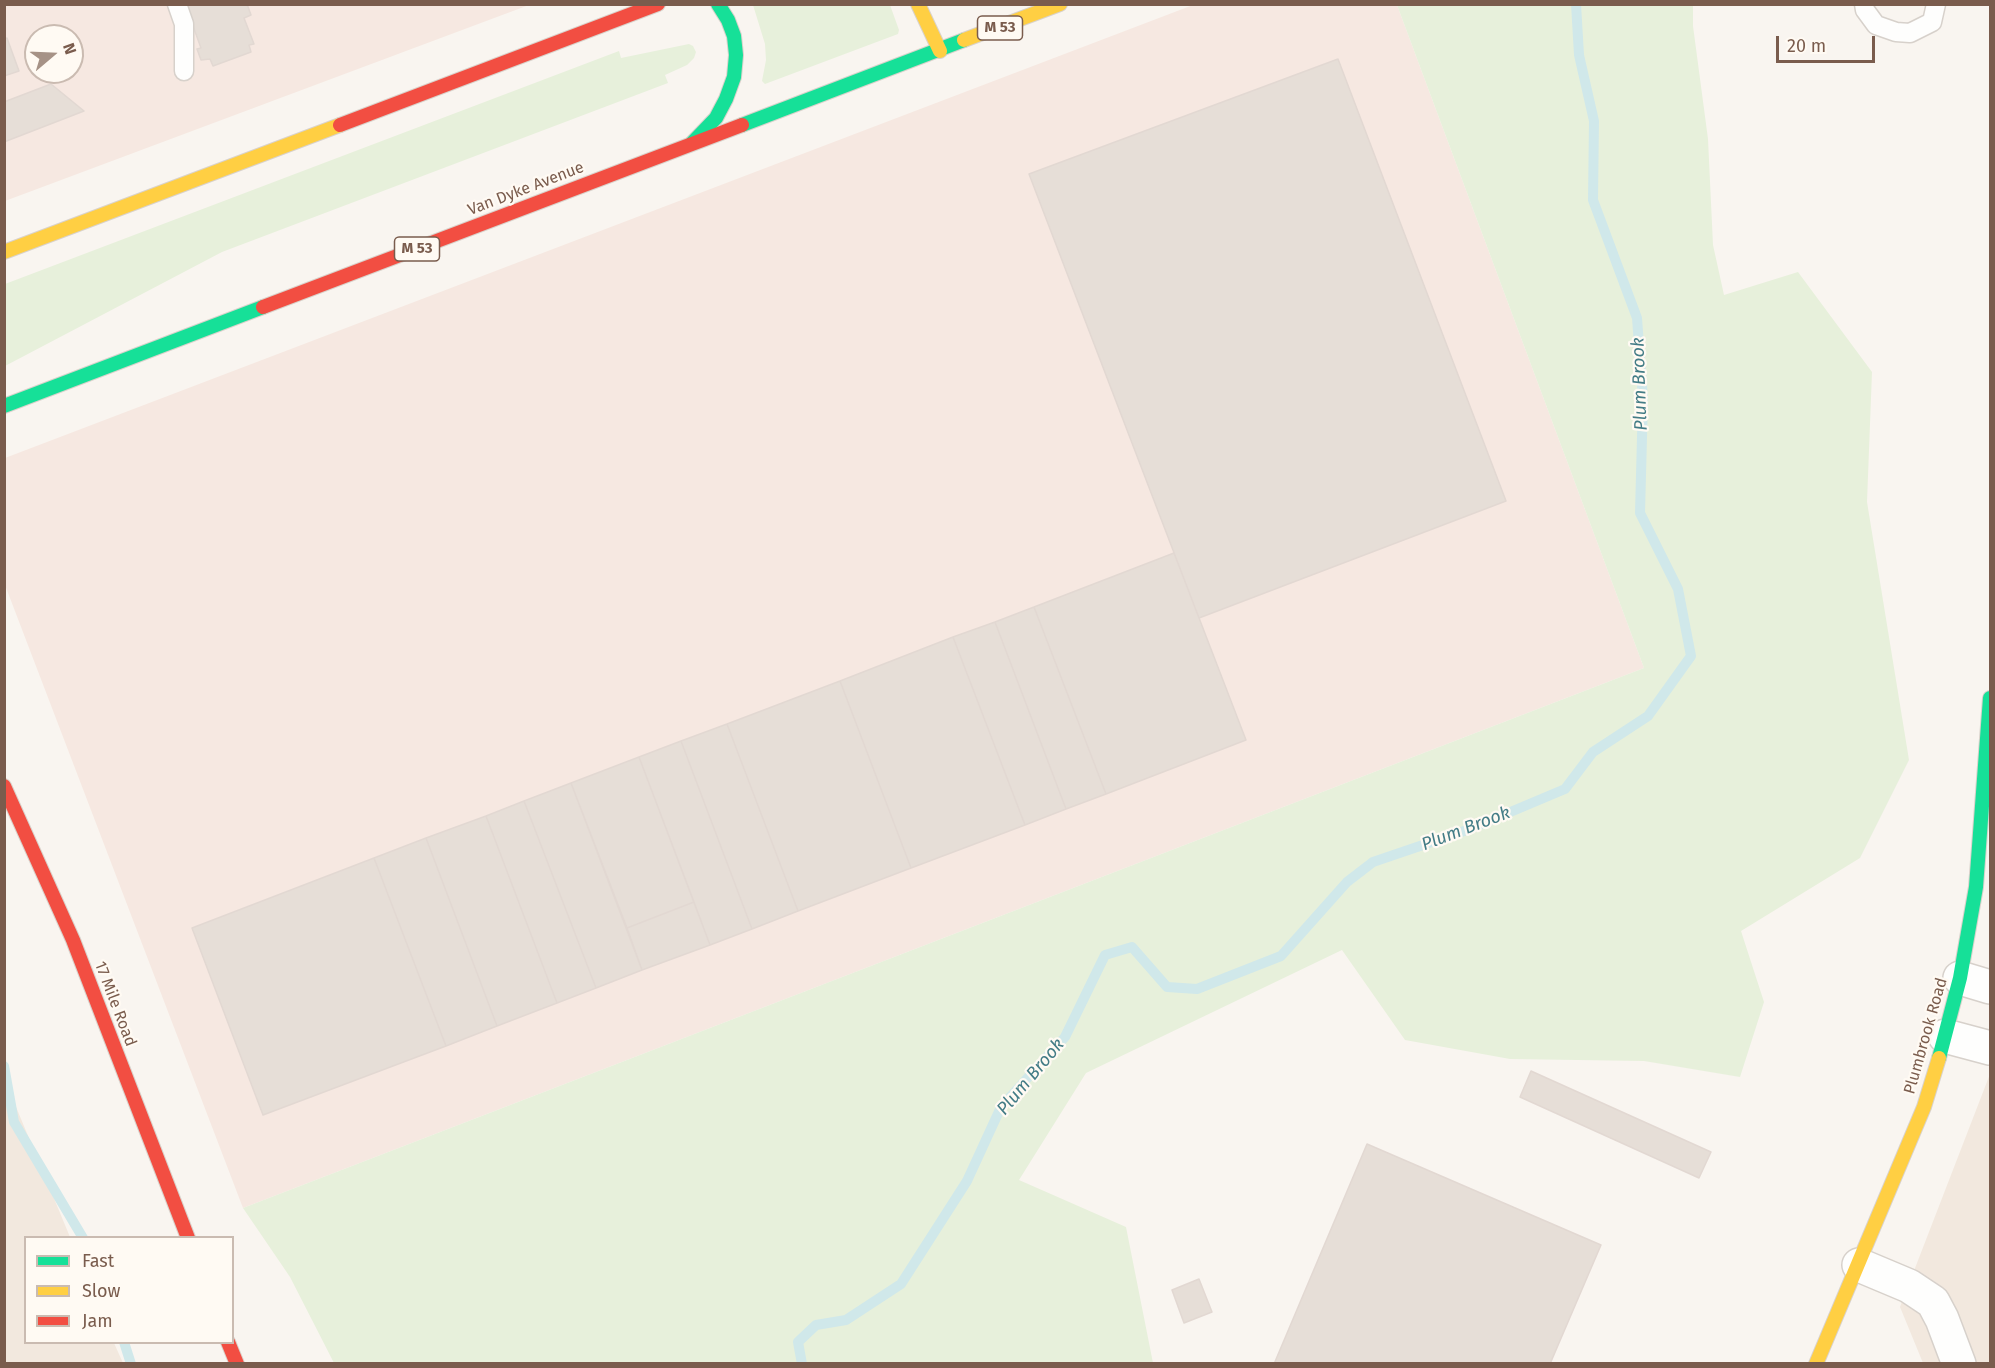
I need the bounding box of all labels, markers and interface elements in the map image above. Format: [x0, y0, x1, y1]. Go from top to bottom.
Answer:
road number: M 53 [978, 16, 1022, 40]
north arrow [24, 24, 84, 84]
scale bar [1779, 24, 1878, 62]
text: 20 m [1787, 35, 1826, 57]
text: N [59, 41, 80, 57]
street label: Van Dyke Avenue [465, 158, 587, 220]
road number: M 53 [394, 237, 440, 261]
water label: Plum Brook [1628, 337, 1652, 431]
water label: Plum Brook [1419, 802, 1513, 856]
street label: 17 Mile Road [90, 959, 140, 1049]
street label: Plumbrook Road [1900, 976, 1952, 1096]
water label: Plum Brook [993, 1034, 1069, 1120]
legend [24, 1236, 234, 1344]
text: Fast [82, 1250, 114, 1272]
text: Slow [82, 1280, 120, 1302]
text: Jam [82, 1310, 113, 1332]

